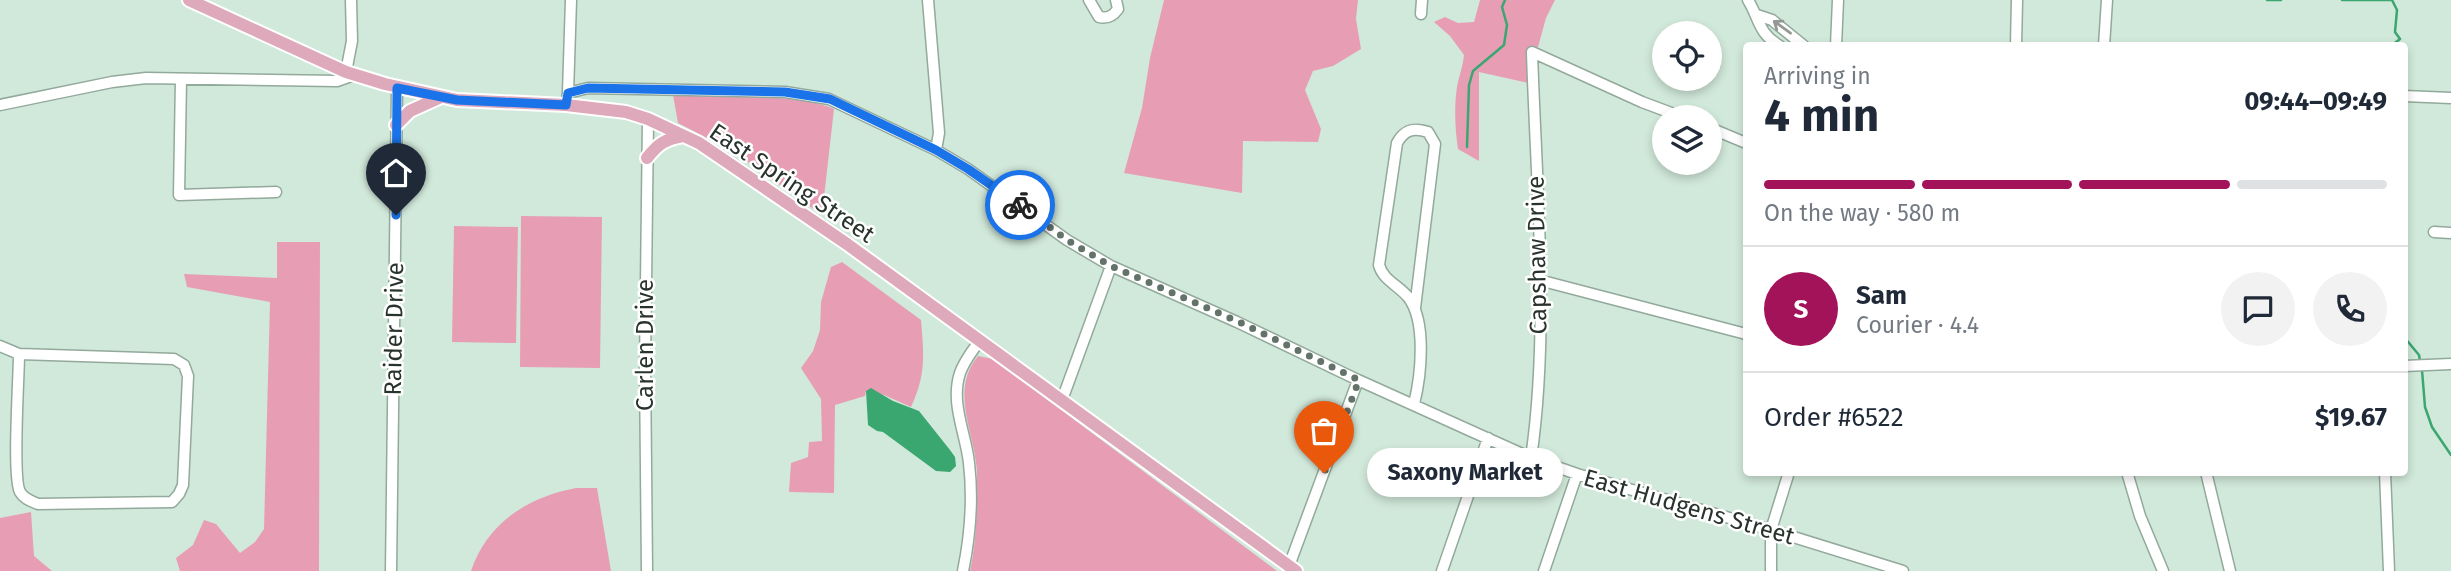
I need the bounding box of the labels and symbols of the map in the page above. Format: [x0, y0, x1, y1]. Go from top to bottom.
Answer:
one-way arrow [1773, 20, 1792, 35]
street label: East Spring Street [704, 117, 880, 249]
pin [366, 143, 426, 215]
courier [985, 170, 1055, 240]
street label: Capshaw Drive [1522, 175, 1552, 335]
street label: Raider Drive [379, 262, 409, 396]
street label: Carlen Drive [631, 279, 659, 411]
pin [1294, 401, 1354, 473]
callout: Saxony Market [1366, 448, 1562, 498]
street label: East Hudgens Street [1580, 463, 1798, 551]

